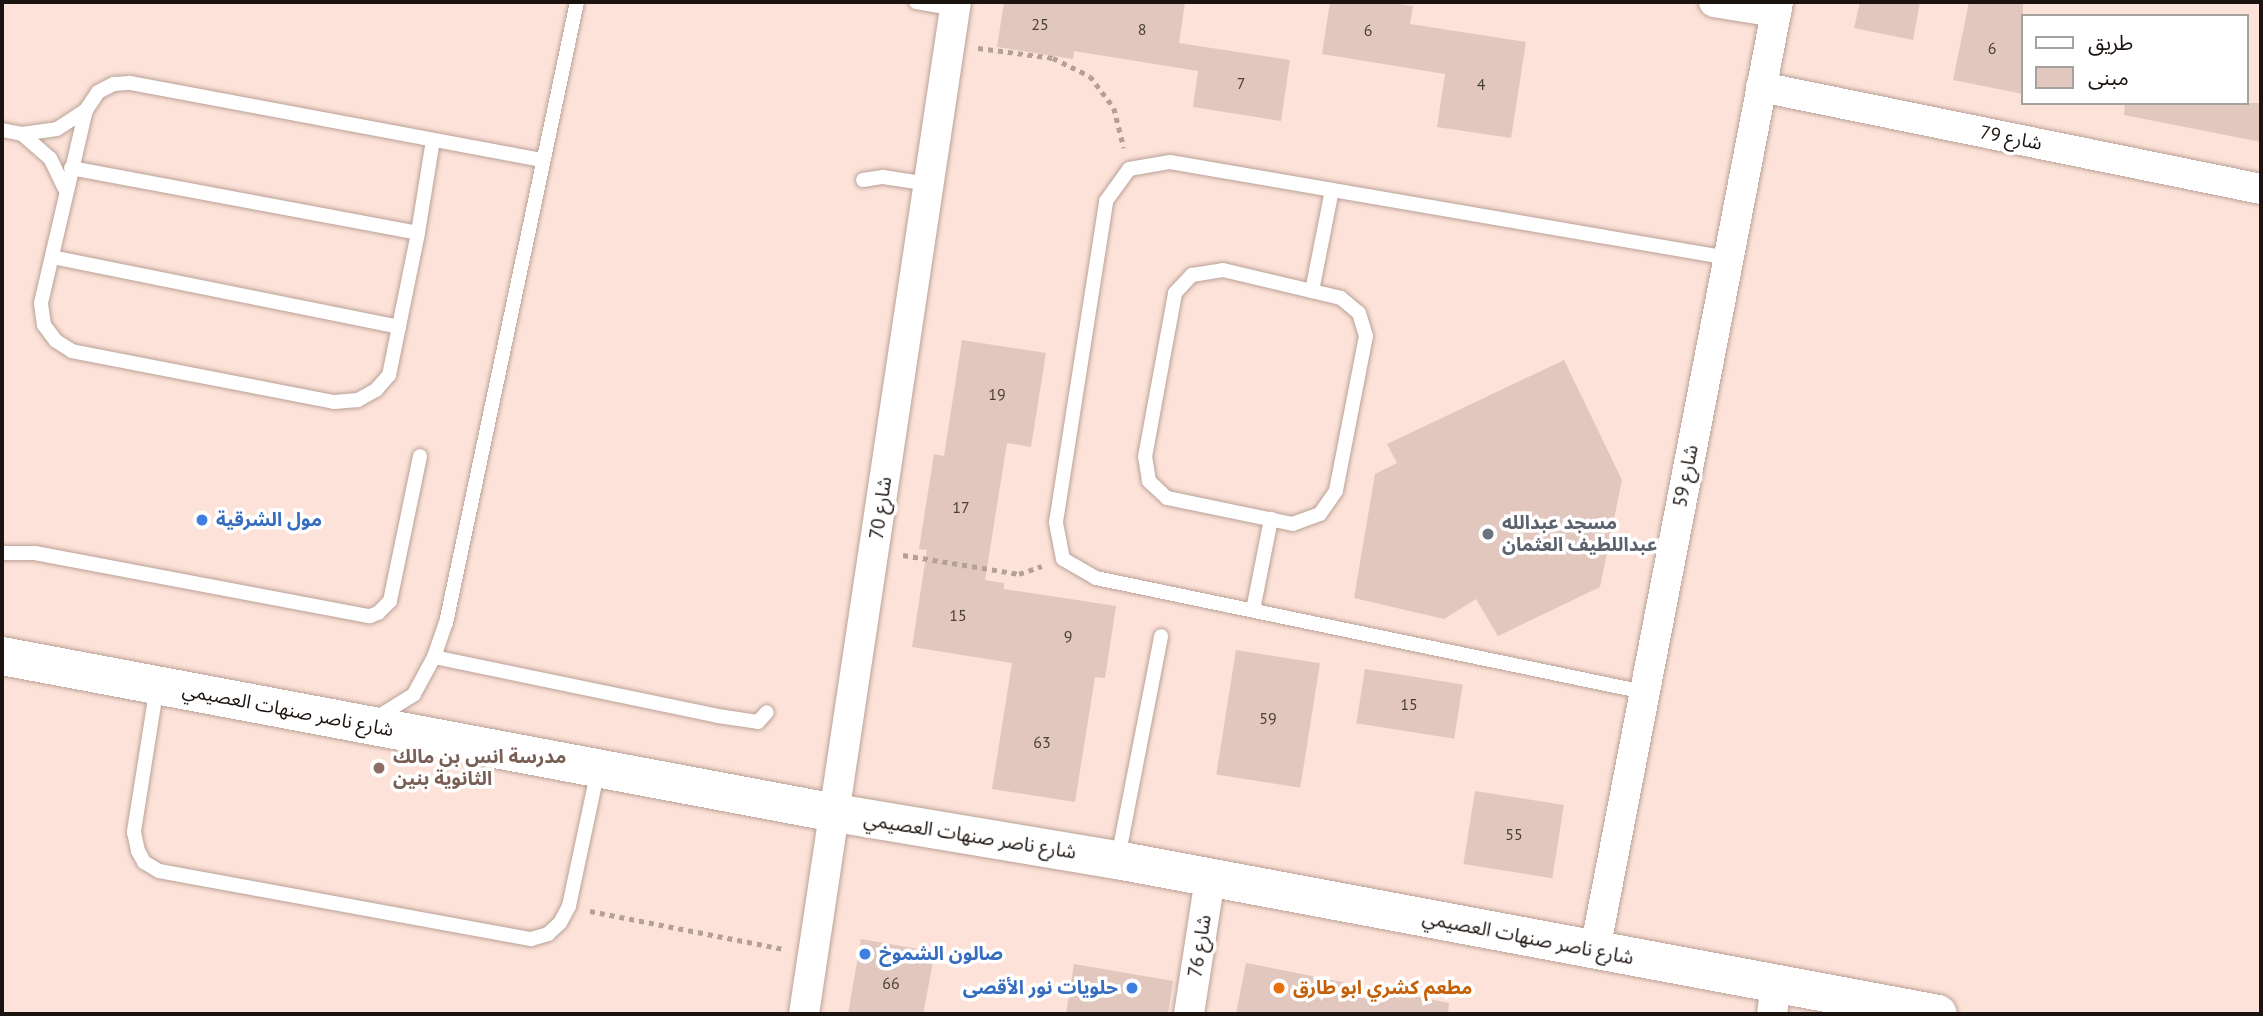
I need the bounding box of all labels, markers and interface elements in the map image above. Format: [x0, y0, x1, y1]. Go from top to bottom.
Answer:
house number: 25 [1031, 14, 1049, 34]
legend [2022, 14, 2249, 105]
house number: 8 [1138, 19, 1146, 39]
house number: 6 [1364, 20, 1372, 40]
text: طريق [2088, 29, 2133, 56]
house number: 6 [1988, 38, 1996, 58]
text: مبنى [2088, 64, 2129, 91]
house number: 7 [1237, 73, 1245, 93]
house number: 4 [1477, 74, 1485, 94]
street label: شارع 79 [1978, 121, 2044, 155]
house number: 19 [988, 384, 1006, 404]
street label: شارع 59 [1669, 443, 1703, 509]
street label: شارع 70 [865, 475, 897, 541]
house number: 17 [952, 497, 970, 517]
place label: مول الشرقية [216, 509, 322, 531]
marker: مول الشرقية [194, 512, 210, 528]
place label: مسجد عبدالله عبداللطيف العثمان [1502, 512, 1657, 556]
marker: مسجد عبدالله عبداللطيف العثمان [1480, 526, 1496, 542]
house number: 15 [949, 605, 967, 625]
house number: 9 [1064, 626, 1072, 646]
street label: شارع ناصر صنهات العصيمي [180, 678, 396, 742]
house number: 15 [1400, 694, 1418, 714]
house number: 59 [1259, 708, 1277, 728]
house number: 63 [1033, 732, 1051, 752]
place label: مدرسة انس بن مالك الثانوية بنين [393, 746, 566, 790]
marker: مدرسة انس بن مالك الثانوية بنين [371, 760, 387, 776]
street label: شارع ناصر صنهات العصيمي [862, 808, 1078, 864]
house number: 55 [1505, 824, 1523, 844]
street label: شارع ناصر صنهات العصيمي [1420, 906, 1636, 970]
street label: شارع 76 [1184, 913, 1216, 979]
place label: صالون الشموخ [879, 943, 1003, 965]
marker: صالون الشموخ [857, 946, 873, 962]
house number: 66 [882, 973, 900, 993]
place label: حلويات نور الأقصى [963, 977, 1118, 999]
place label: مطعم كشري ابو طارق [1293, 977, 1472, 999]
marker: حلويات نور الأقصى [1124, 980, 1140, 996]
marker: مطعم كشري ابو طارق [1271, 980, 1287, 996]

